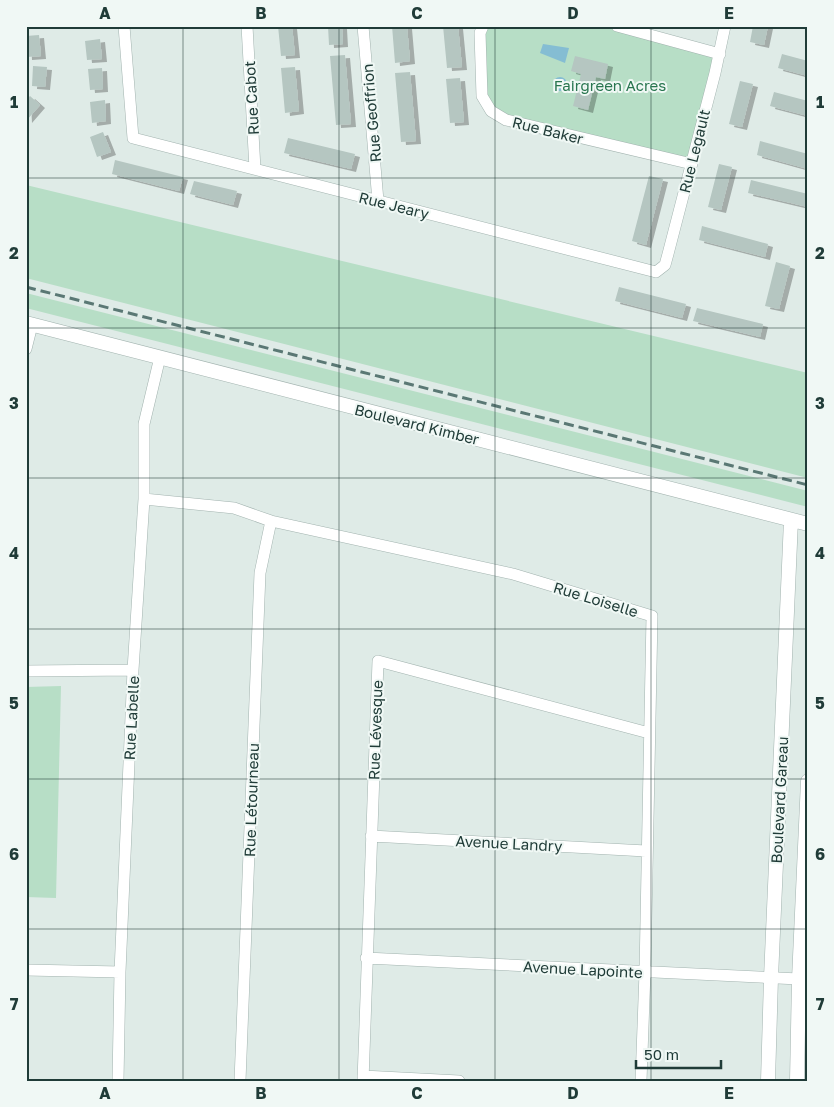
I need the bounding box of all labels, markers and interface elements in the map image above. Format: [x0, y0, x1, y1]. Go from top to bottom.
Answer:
text: A [99, 3, 111, 23]
text: B [255, 3, 267, 23]
text: C [411, 3, 423, 23]
text: D [567, 3, 579, 23]
text: E [724, 3, 734, 23]
street label: Rue Cabot [240, 60, 262, 136]
street label: Rue Geoffrion [358, 63, 384, 163]
park label: Fairgreen Acres [554, 76, 666, 94]
text: 1 [10, 92, 18, 112]
text: 1 [816, 92, 824, 112]
street label: Rue Legault [675, 107, 713, 195]
street label: Rue Baker [511, 112, 586, 148]
street label: Rue Jeary [357, 188, 432, 223]
text: 2 [9, 243, 19, 263]
text: 2 [815, 243, 825, 263]
text: 3 [9, 393, 19, 413]
text: 3 [815, 393, 825, 413]
street label: Boulevard Kimber [353, 400, 481, 448]
text: 4 [9, 543, 19, 563]
text: 4 [815, 543, 825, 563]
street label: Rue Loiselle [551, 578, 641, 621]
street label: Rue Labelle [120, 675, 142, 761]
street label: Rue Lévesque [364, 679, 386, 780]
text: 5 [9, 693, 19, 713]
text: 5 [815, 693, 825, 713]
street label: Boulevard Gareau [767, 736, 791, 864]
street label: Rue Létourneau [240, 743, 262, 857]
street label: Avenue Landry [455, 831, 564, 855]
text: 6 [9, 844, 19, 864]
text: 6 [815, 844, 825, 864]
street label: Avenue Lapointe [523, 957, 644, 981]
text: 7 [10, 994, 19, 1014]
text: 7 [816, 994, 825, 1014]
scale bar [636, 1037, 722, 1069]
text: 50 m [644, 1045, 679, 1063]
text: A [99, 1083, 111, 1103]
text: B [255, 1083, 267, 1103]
text: C [411, 1083, 423, 1103]
text: D [567, 1083, 579, 1103]
text: E [724, 1083, 734, 1103]

